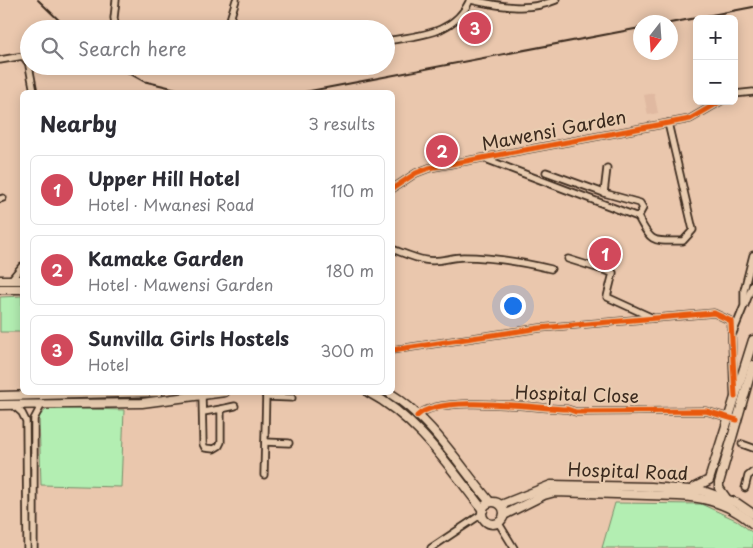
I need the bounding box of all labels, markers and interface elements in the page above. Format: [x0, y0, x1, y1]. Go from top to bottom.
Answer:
pin: 3 [459, 9, 491, 47]
north arrow [633, 15, 678, 60]
map controls [693, 15, 738, 105]
button: + [693, 15, 738, 60]
search box [20, 20, 395, 75]
icon: search [38, 34, 66, 62]
text: Search here [78, 34, 187, 62]
button: − [693, 60, 738, 105]
street label: Mawensi Garden [479, 102, 628, 157]
text: Nearby [40, 107, 117, 139]
text: 3 results [308, 111, 375, 135]
pin: 2 [426, 132, 458, 170]
text: Upper Hill Hotel [88, 164, 240, 192]
text: 1 [53, 178, 61, 202]
text: 110 m [331, 178, 374, 202]
text: Hotel · Mwanesi Road [88, 192, 254, 216]
pin: 1 [589, 235, 621, 273]
text: Kamake Garden [88, 244, 244, 272]
text: 2 [51, 258, 63, 282]
text: 180 m [326, 258, 374, 282]
text: Hotel · Mawensi Garden [88, 272, 273, 296]
your location [500, 293, 526, 319]
text: Sunvilla Girls Hostels [88, 324, 289, 352]
text: 3 [52, 338, 62, 362]
text: 300 m [320, 338, 374, 362]
text: Hotel [88, 352, 129, 376]
street label: Hospital Close [515, 378, 639, 409]
street label: Hospital Road [567, 455, 689, 486]

